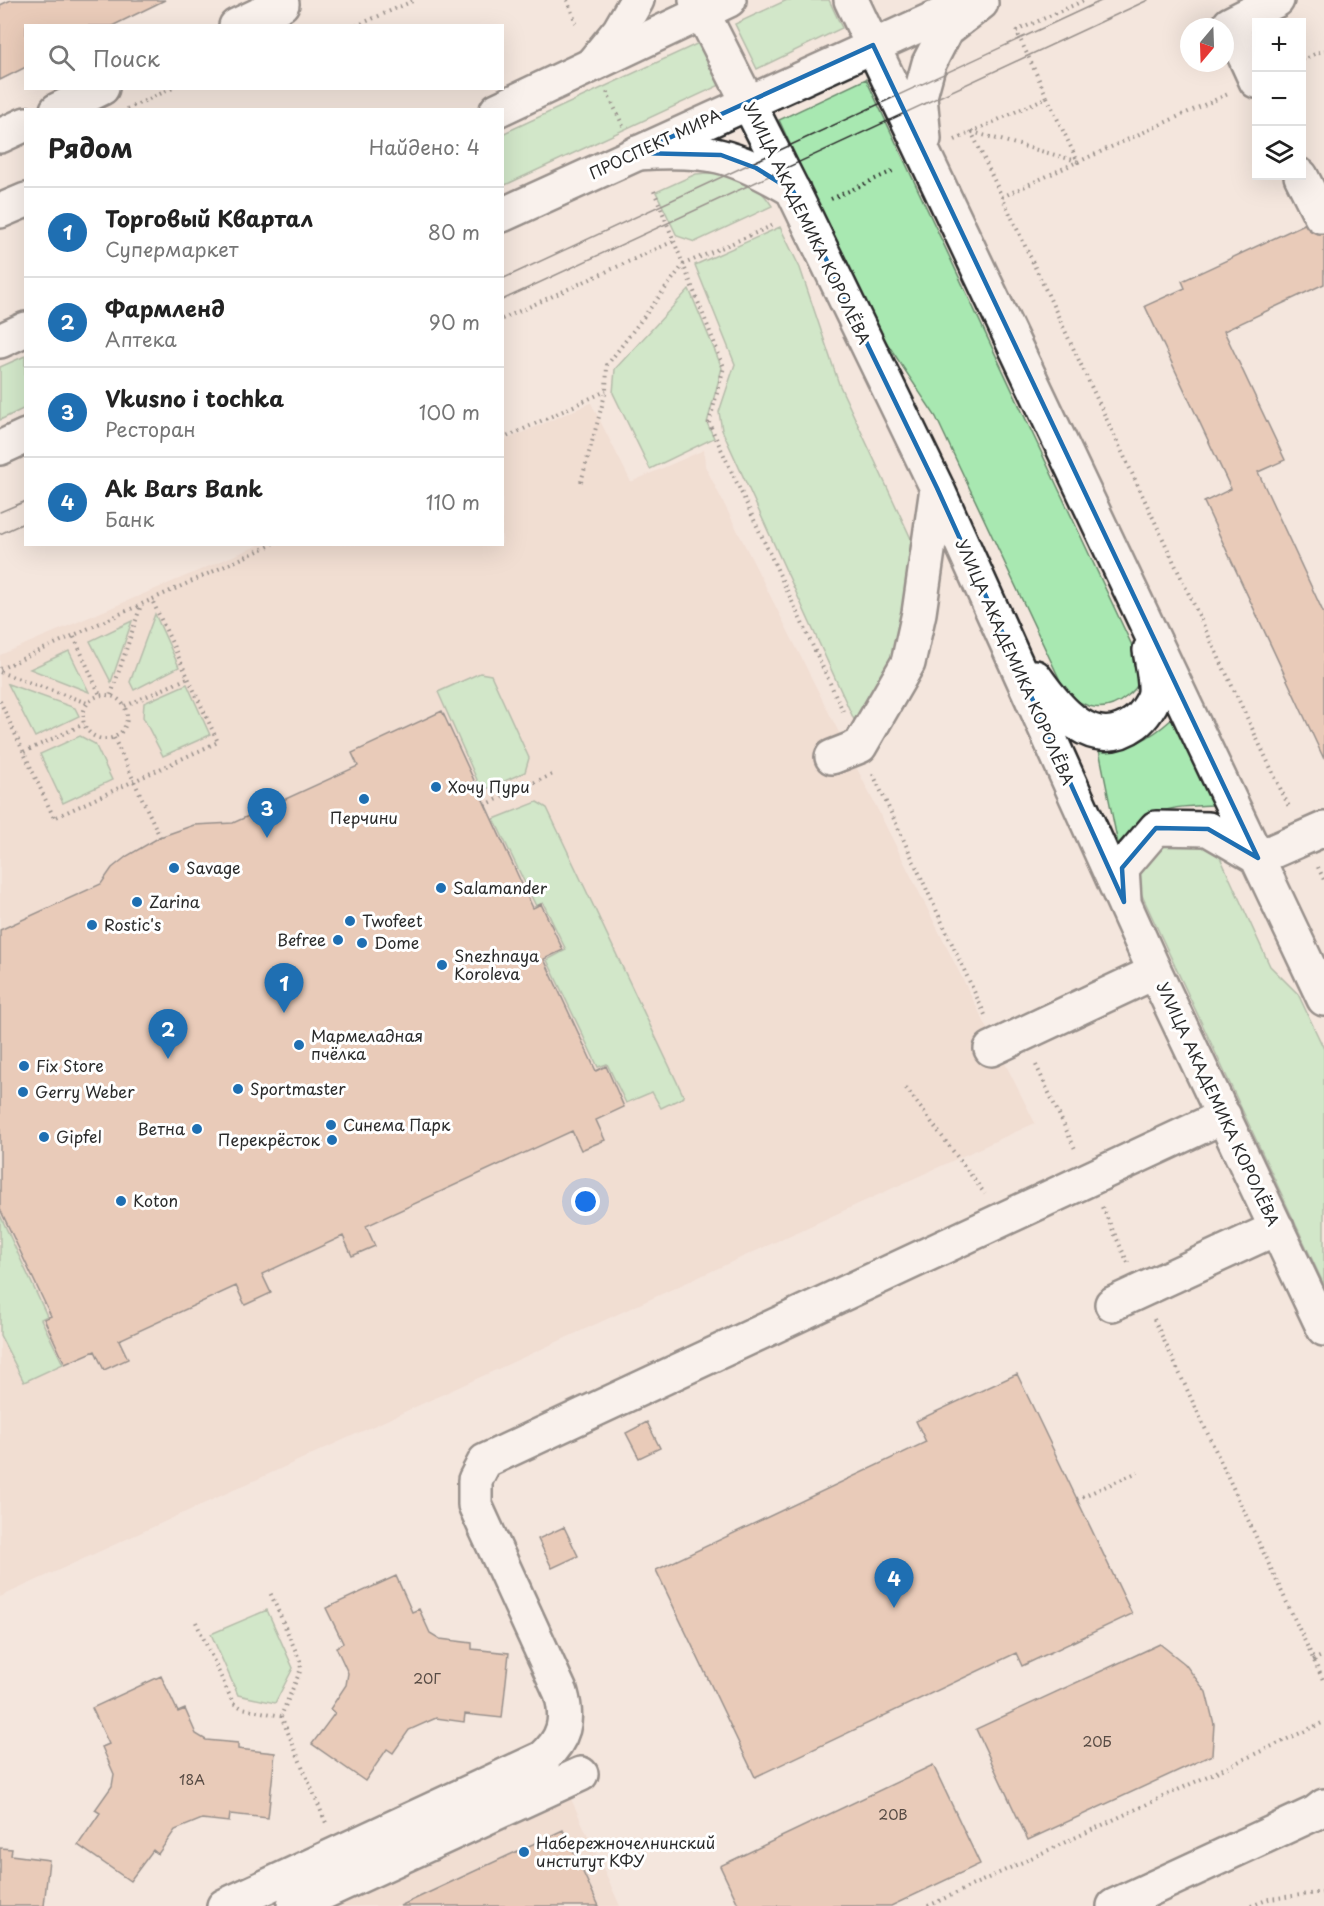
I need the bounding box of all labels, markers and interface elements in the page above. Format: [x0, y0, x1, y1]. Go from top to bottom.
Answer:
north arrow [1180, 18, 1234, 72]
map controls [1252, 18, 1306, 180]
button: + [1252, 18, 1306, 72]
search box [24, 24, 504, 90]
icon: search [45, 41, 78, 74]
text: Поиск [93, 41, 160, 74]
button: − [1252, 72, 1306, 126]
street label: УЛИЦА АКАДЕМИКА КОРОЛЁВА [739, 97, 877, 348]
street label: ПРОСПЕКТ МИРА [585, 102, 725, 184]
button: layers [1252, 126, 1306, 180]
text: Рядом [48, 128, 133, 167]
text: Найдено: 4 [369, 132, 480, 162]
text: Торговый Квартал [105, 201, 313, 234]
text: 1 [63, 217, 72, 247]
text: 80 m [428, 217, 480, 247]
text: Супермаркет [105, 234, 238, 264]
text: Фармленд [105, 291, 225, 324]
text: 2 [60, 307, 75, 337]
text: 90 m [429, 307, 480, 337]
text: Аптека [105, 324, 177, 354]
text: Vkusno i tochka [105, 381, 284, 414]
text: 3 [61, 397, 74, 427]
text: 100 m [419, 397, 480, 427]
text: Ресторан [105, 414, 196, 444]
text: Ak Bars Bank [105, 471, 263, 504]
text: 4 [61, 487, 74, 517]
text: 110 m [426, 487, 480, 517]
text: Банк [105, 504, 154, 534]
street label: УЛИЦА АКАДЕМИКА КОРОЛЁВА [951, 535, 1081, 789]
place label: Хочу Пури [448, 774, 530, 798]
marker: Хочу Пури [429, 780, 443, 794]
pin: 3 [248, 788, 286, 838]
marker: Перчини [357, 792, 371, 806]
place label: Перчини [330, 805, 398, 829]
place label: Savage [186, 855, 241, 879]
marker: Savage [167, 861, 181, 875]
place label: Salamander [453, 875, 548, 899]
marker: Salamander [434, 881, 448, 895]
place label: Zarina [149, 889, 200, 913]
marker: Zarina [130, 895, 144, 909]
place label: Twofeet [362, 908, 423, 932]
place label: Rostiс's [104, 912, 161, 936]
marker: Twofeet [343, 914, 357, 928]
marker: Rostiс's [85, 918, 99, 932]
place label: Befree [277, 927, 326, 951]
place label: Dome [374, 930, 419, 954]
marker: Befree [331, 933, 345, 947]
marker: Dome [355, 936, 369, 950]
place label: Snezhnaya Koroleva [454, 943, 539, 985]
marker: Snezhnaya Koroleva [435, 958, 449, 972]
pin: 1 [264, 964, 304, 1013]
street label: УЛИЦА АКАДЕМИКА КОРОЛЁВА [1152, 978, 1286, 1230]
pin: 2 [148, 1010, 188, 1059]
place label: Мармеладная пчёлка [311, 1023, 423, 1065]
marker: Мармеладная пчёлка [292, 1038, 306, 1052]
place label: Fix Store [36, 1053, 104, 1077]
marker: Fix Store [17, 1059, 31, 1073]
place label: Sportmaster [250, 1076, 346, 1100]
place label: Gerry Weber [35, 1079, 135, 1103]
marker: Sportmaster [231, 1082, 245, 1096]
marker: Gerry Weber [16, 1085, 30, 1099]
place label: Синема Парк [343, 1112, 451, 1136]
place label: Ветна [138, 1116, 185, 1140]
marker: Синема Парк [324, 1118, 338, 1132]
marker: Ветна [190, 1122, 204, 1136]
place label: Gipfel [56, 1124, 102, 1148]
place label: Перекрёсток [218, 1127, 320, 1151]
marker: Gipfel [37, 1130, 51, 1144]
marker: Перекрёсток [325, 1133, 339, 1147]
your location [571, 1187, 600, 1216]
place label: Koton [133, 1188, 178, 1212]
marker: Koton [114, 1194, 128, 1208]
pin: 4 [874, 1558, 914, 1608]
house number: 20Г [413, 1668, 441, 1689]
house number: 20Б [1082, 1731, 1112, 1752]
house number: 18А [179, 1769, 205, 1790]
house number: 20В [878, 1804, 908, 1825]
place label: Набережночелнинский институт КФУ [536, 1830, 715, 1872]
marker: Набережночелнинский институт КФУ [517, 1845, 531, 1859]

